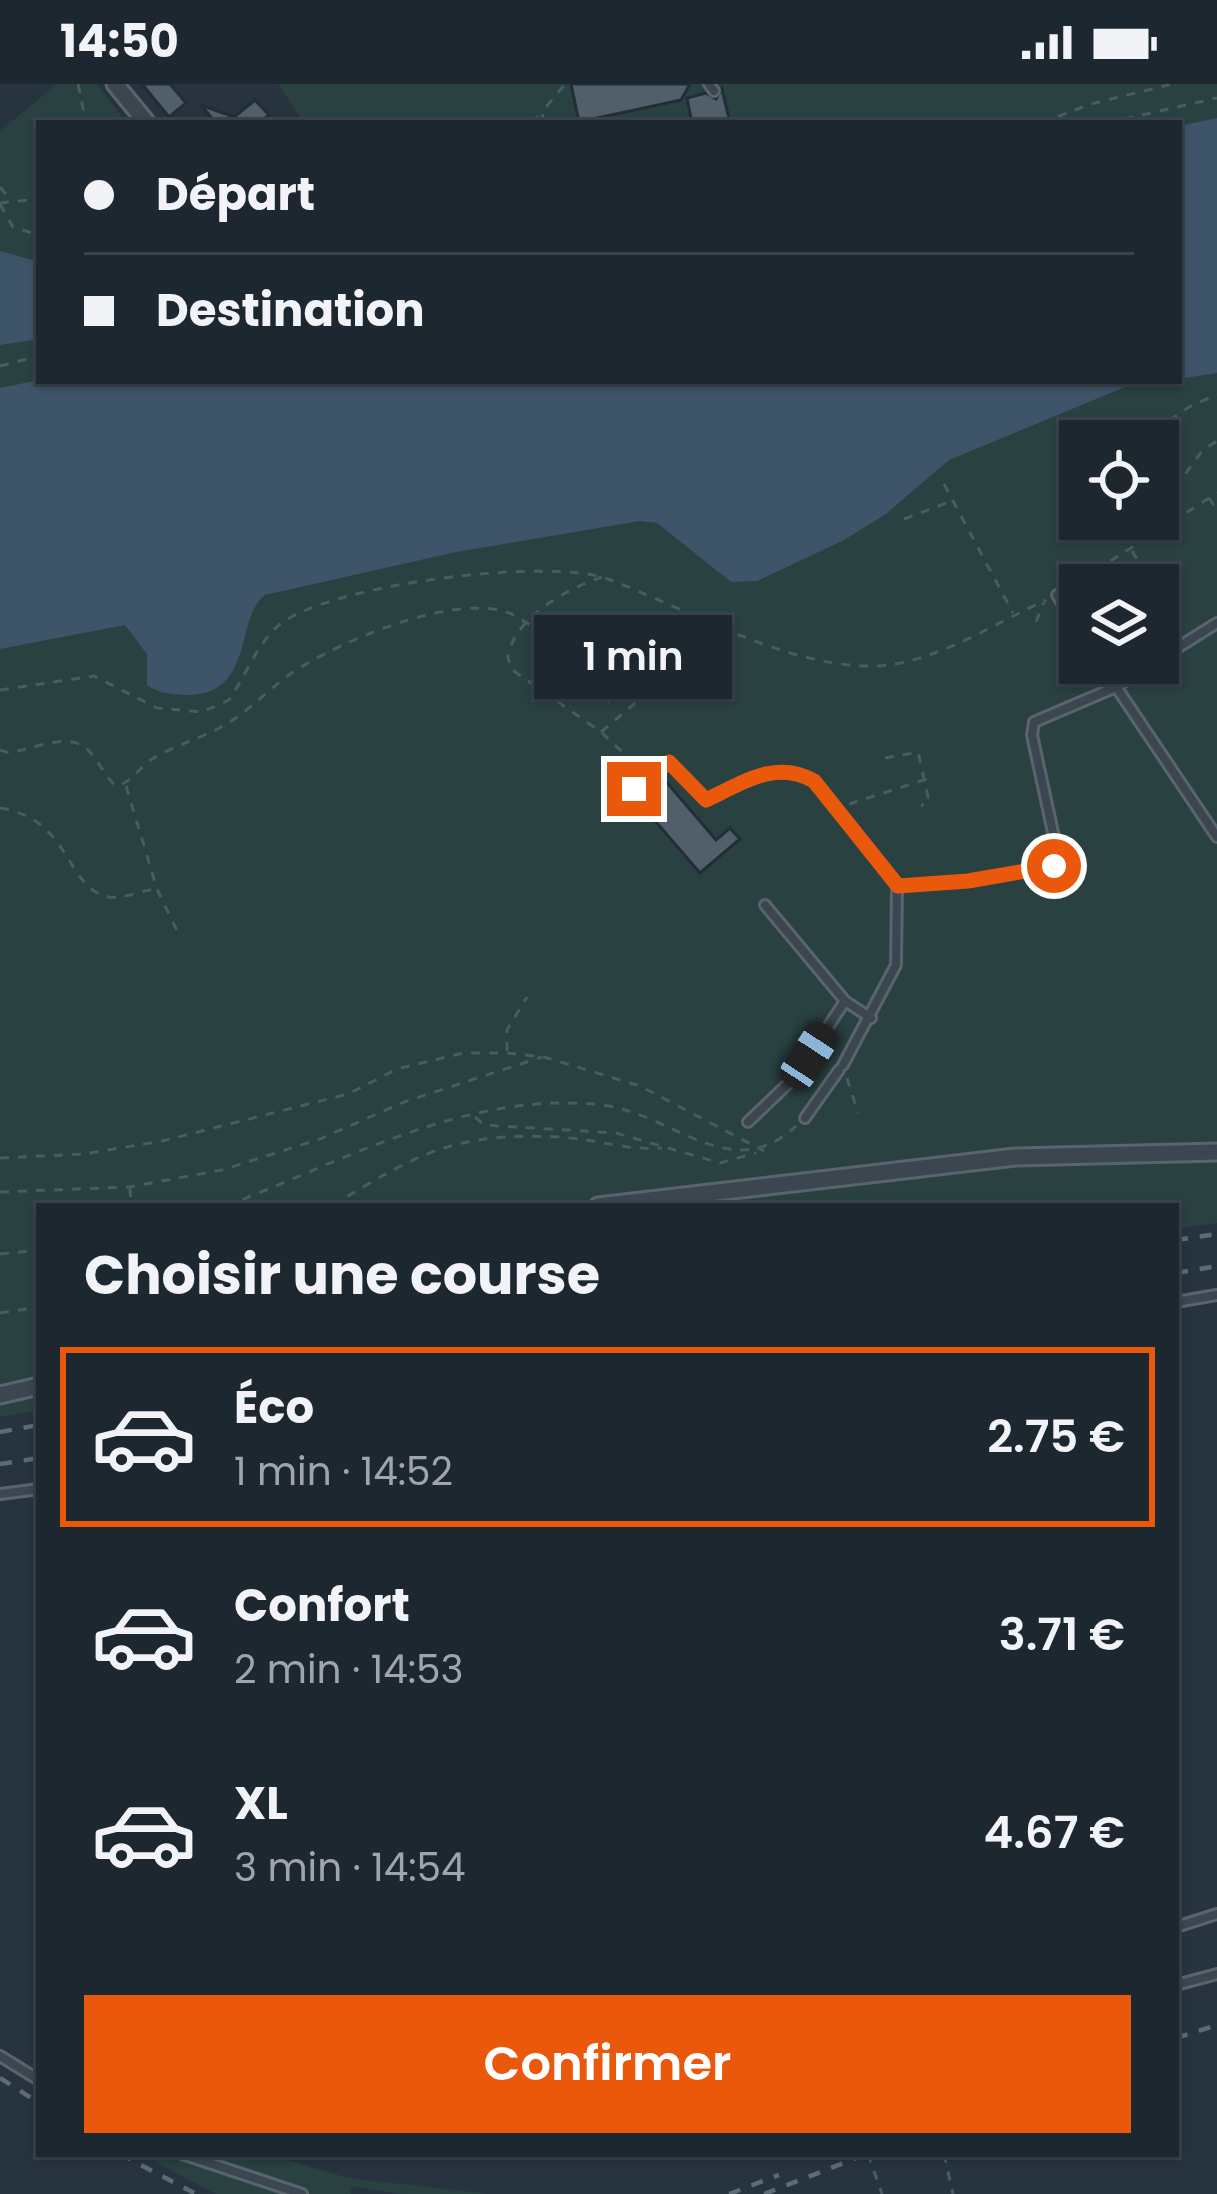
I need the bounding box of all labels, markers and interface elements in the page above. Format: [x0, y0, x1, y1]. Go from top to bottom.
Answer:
text: 14:50 [60, 10, 179, 73]
text: Départ [156, 163, 315, 226]
text: Destination [156, 279, 425, 342]
map controls [1059, 420, 1179, 684]
button: locate [1059, 420, 1179, 540]
button: layers [1059, 564, 1179, 684]
callout: 1 min [535, 615, 733, 699]
text: 1 min [583, 629, 683, 684]
route end [607, 762, 661, 816]
route start [1027, 839, 1081, 893]
car [774, 1016, 844, 1096]
text: Choisir une course [84, 1237, 600, 1313]
text: Éco [234, 1376, 314, 1439]
icon: car [90, 1383, 198, 1491]
text: 2.75 € [987, 1405, 1125, 1468]
text: 1 min · 14:52 [234, 1444, 453, 1499]
text: Confort [234, 1574, 410, 1637]
icon: car [90, 1581, 198, 1689]
text: 3.71 € [999, 1603, 1125, 1666]
text: 2 min · 14:53 [234, 1642, 463, 1697]
text: XL [234, 1772, 288, 1835]
icon: car [90, 1779, 198, 1887]
text: 4.67 € [983, 1801, 1125, 1864]
text: 3 min · 14:54 [234, 1840, 466, 1895]
button: Confirmer [84, 1995, 1131, 2133]

